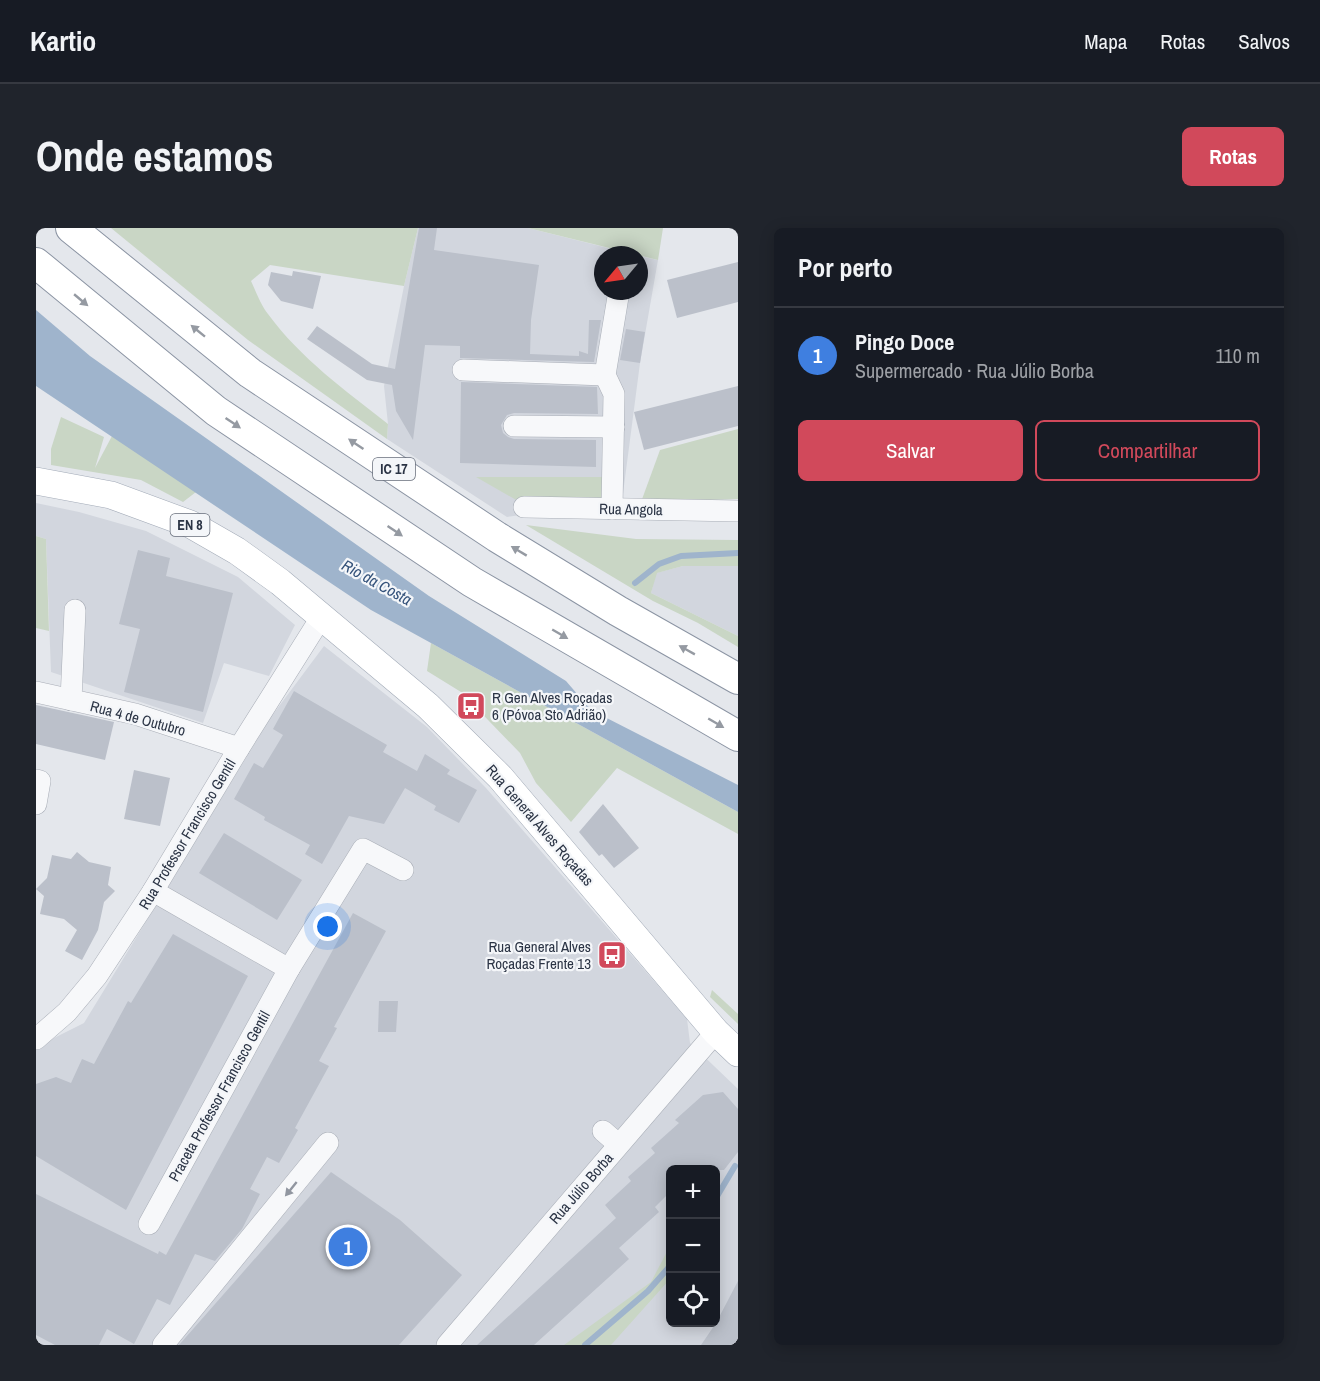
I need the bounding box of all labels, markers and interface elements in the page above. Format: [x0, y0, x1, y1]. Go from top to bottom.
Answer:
text: Kartio [30, 22, 96, 60]
text: Mapa [1084, 27, 1127, 56]
text: Rotas [1160, 27, 1205, 56]
text: Salvos [1238, 27, 1290, 56]
button: Rotas [1182, 127, 1284, 186]
text: Onde estamos [36, 128, 273, 184]
north arrow [594, 246, 648, 300]
text: Por perto [798, 250, 893, 285]
one-way arrow [73, 293, 88, 306]
one-way arrow [190, 324, 206, 337]
text: Pingo Doce [855, 327, 954, 357]
text: 1 [813, 342, 822, 369]
text: 110 m [1216, 342, 1260, 369]
text: Supermercado · Rua Júlio Borba [855, 357, 1094, 384]
one-way arrow [224, 417, 241, 428]
button: Salvar [798, 420, 1023, 481]
button: Compartilhar [1035, 420, 1260, 481]
one-way arrow [349, 438, 365, 450]
road number: IC 17 [373, 458, 415, 480]
street label: Rua Angola [599, 498, 663, 520]
road number: EN 8 [170, 514, 210, 536]
one-way arrow [387, 525, 403, 536]
one-way arrow [511, 546, 527, 557]
water label: Rio da Costa [338, 554, 416, 610]
one-way arrow [552, 629, 569, 639]
one-way arrow [678, 645, 695, 655]
place label: R Gen Alves Roçadas 6 (Póvoa Sto Adrião) [492, 687, 612, 725]
bus stop icon: R Gen Alves Roçadas 6 (Póvoa Sto Adrião) [455, 690, 487, 722]
street label: Rua 4 de Outubro [88, 695, 188, 741]
one-way arrow [708, 718, 724, 729]
street label: Rua Professor Francisco Gentil [134, 755, 240, 913]
street label: Rua General Alves Roçadas [481, 760, 599, 890]
your location [313, 912, 342, 941]
place label: Rua General Alves Roçadas Frente 13 [486, 936, 591, 974]
bus stop icon: Rua General Alves Roçadas Frente 13 [596, 939, 628, 971]
street label: Praceta Professor Francisco Gentil [163, 1007, 275, 1185]
street label: Rua Júlio Borba [544, 1148, 618, 1228]
map controls [666, 1165, 720, 1327]
button: + [666, 1165, 720, 1219]
one-way arrow [285, 1181, 298, 1196]
button: − [666, 1219, 720, 1273]
pin: 1 [328, 1224, 368, 1270]
button: locate [666, 1273, 720, 1327]

